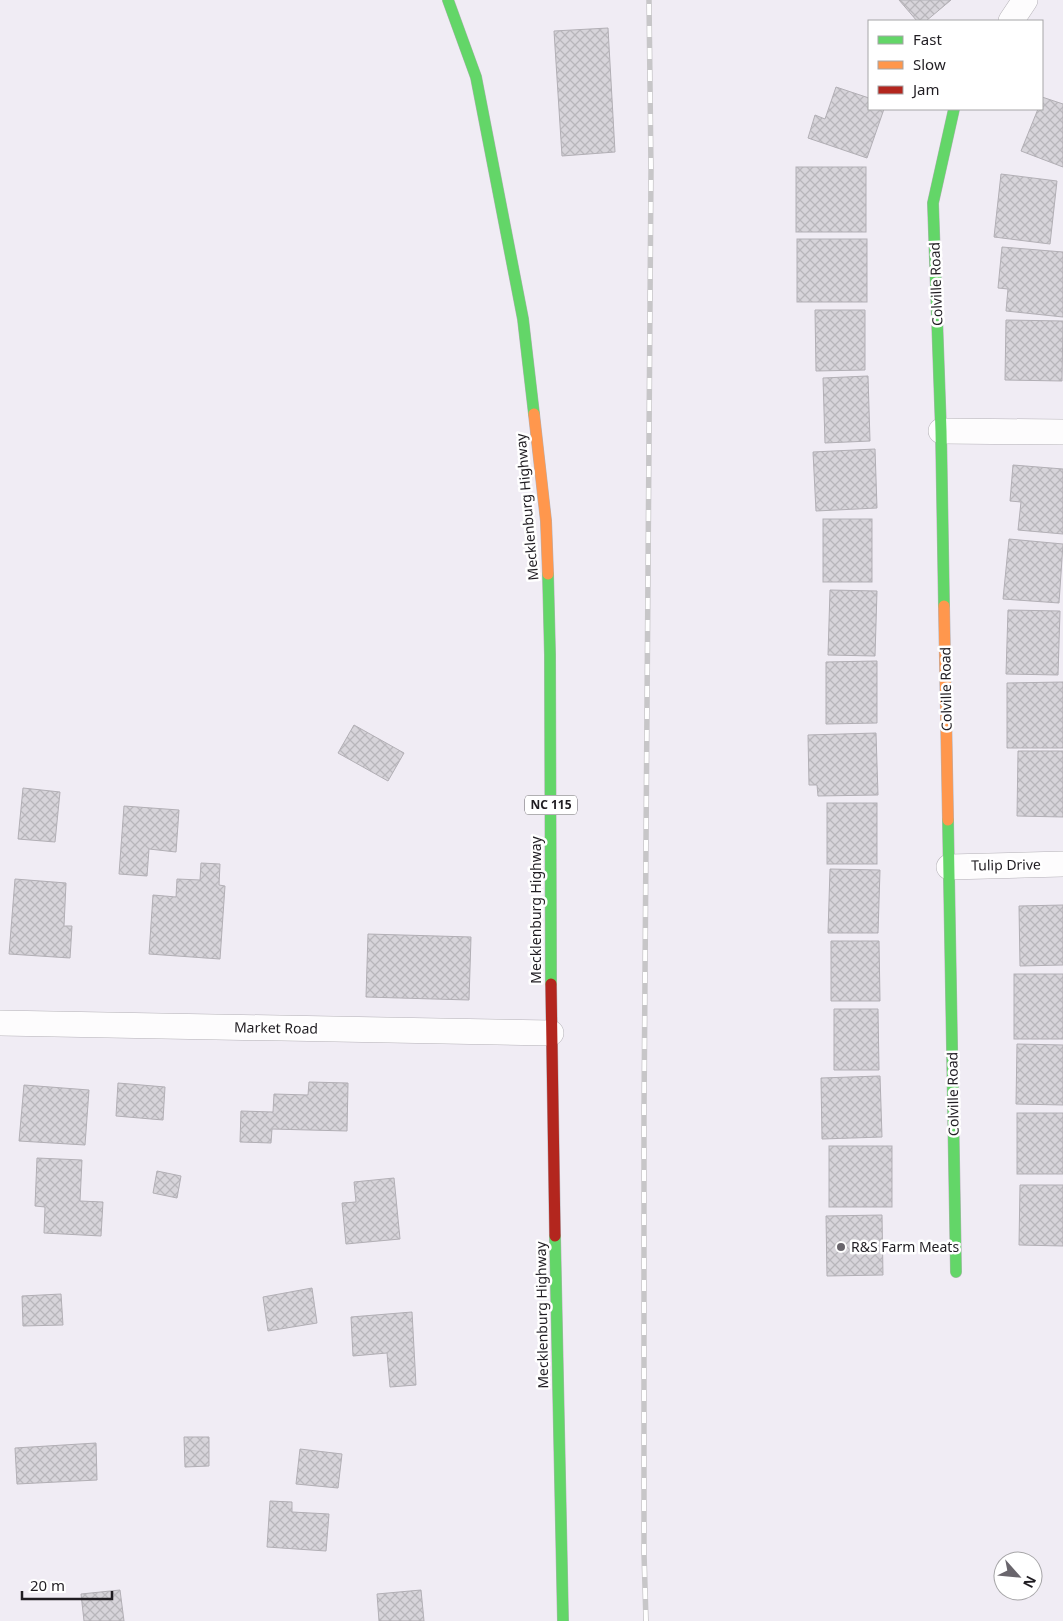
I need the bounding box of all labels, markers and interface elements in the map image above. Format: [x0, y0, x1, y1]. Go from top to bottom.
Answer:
legend [868, 20, 1043, 110]
text: Fast [913, 29, 942, 49]
text: Slow [913, 54, 946, 74]
text: Jam [911, 79, 940, 99]
street label: Colville Road [925, 242, 946, 326]
street label: Mecklenburg Highway [511, 432, 542, 581]
street label: Colville Road [935, 647, 956, 731]
road number: NC 115 [525, 796, 577, 814]
street label: Mecklenburg Highway [526, 835, 545, 984]
street label: Tulip Drive [971, 854, 1041, 875]
street label: Market Road [234, 1017, 318, 1038]
street label: Colville Road [942, 1052, 963, 1136]
place label: R&S Farm Meats [851, 1237, 959, 1256]
street label: Mecklenburg Highway [531, 1240, 552, 1389]
marker: R&S Farm Meats [835, 1241, 847, 1253]
north arrow [993, 1551, 1043, 1601]
scale bar [22, 1568, 112, 1600]
text: N [1019, 1573, 1041, 1592]
text: 20 m [30, 1575, 65, 1595]

